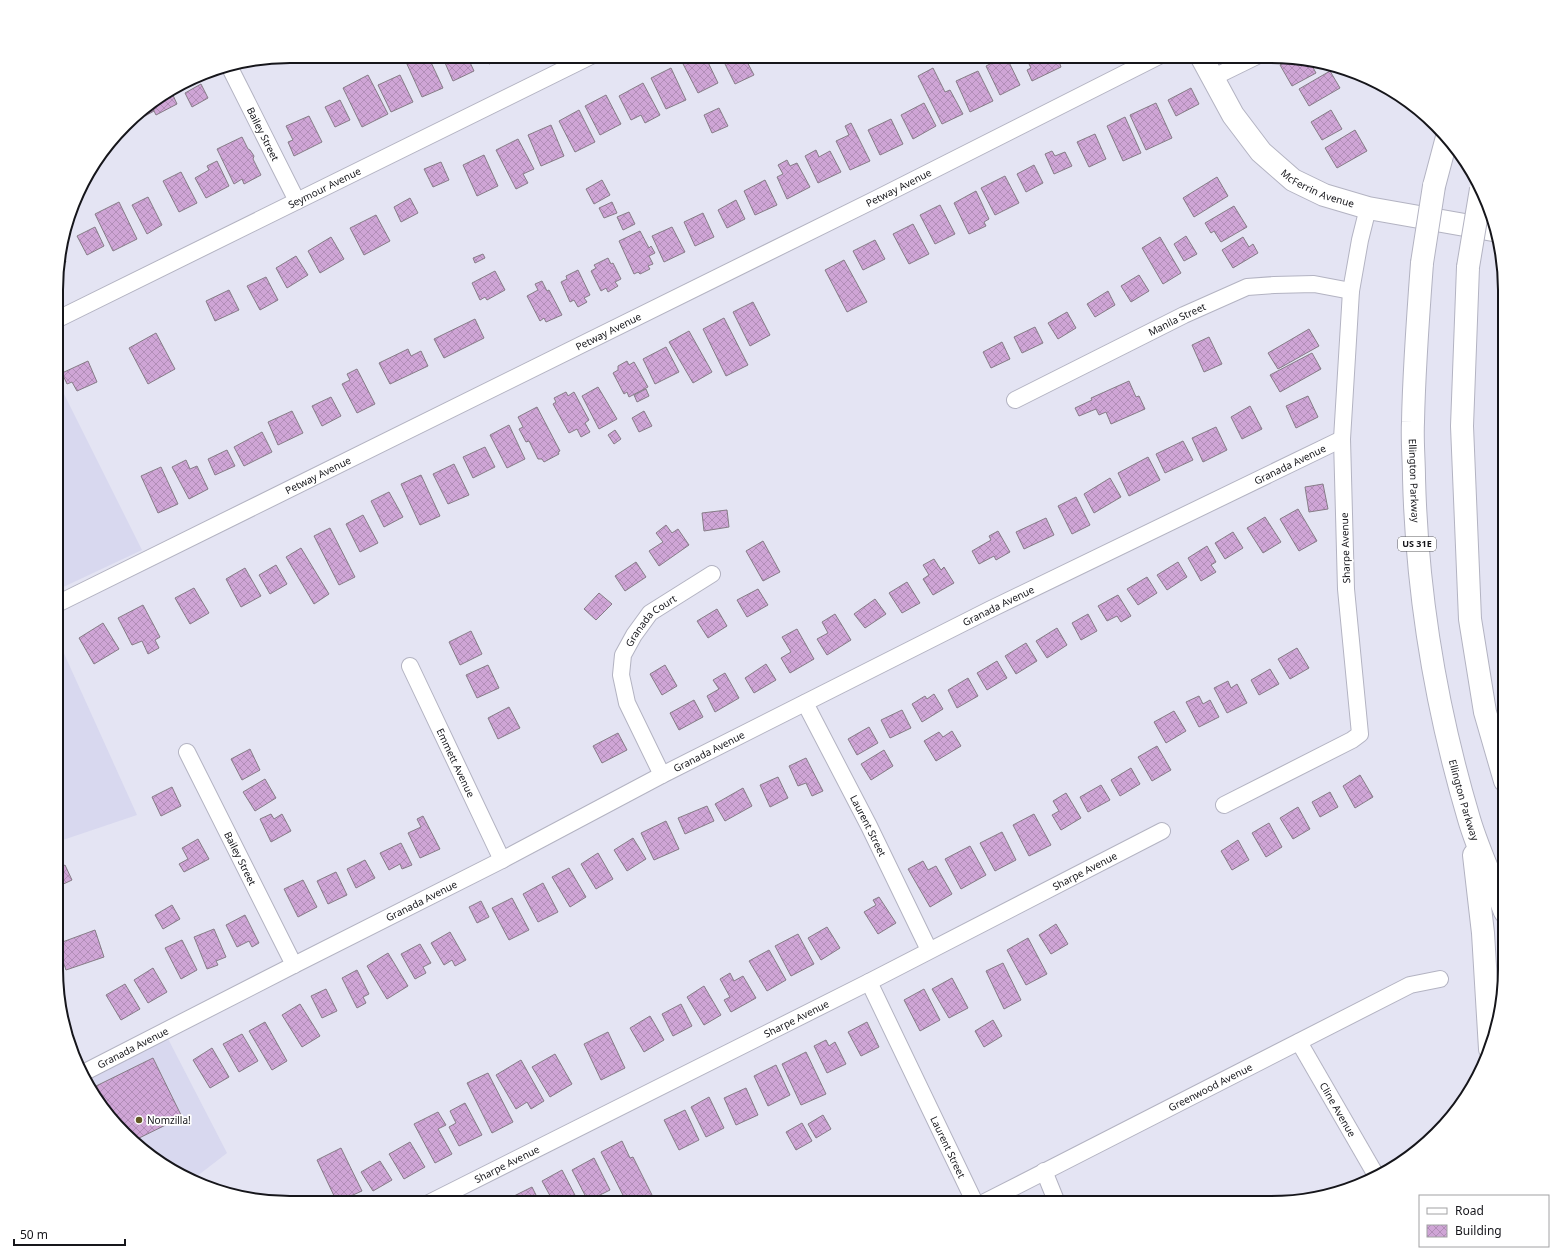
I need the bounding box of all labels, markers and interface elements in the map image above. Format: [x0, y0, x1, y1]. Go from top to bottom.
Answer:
street label: Bailey Street [244, 105, 283, 163]
street label: Seymour Avenue [286, 164, 363, 211]
street label: Petway Avenue [863, 165, 934, 210]
street label: McFerrin Avenue [1278, 166, 1356, 211]
street label: Manila Street [1146, 299, 1208, 339]
street label: Petway Avenue [573, 309, 644, 354]
street label: Ellington Parkway [1406, 439, 1423, 524]
street label: Granada Avenue [1252, 441, 1328, 488]
street label: Petway Avenue [283, 453, 353, 497]
street label: Sharpe Avenue [1337, 512, 1353, 584]
road number: US 31E [1398, 537, 1436, 551]
street label: Granada Avenue [960, 582, 1037, 629]
street label: Granada Court [622, 591, 679, 649]
street label: Emmett Avenue [433, 726, 478, 800]
street label: Granada Avenue [671, 727, 747, 775]
street label: Ellington Parkway [1446, 758, 1483, 843]
street label: Laurent Street [847, 792, 890, 859]
street label: Bailey Street [221, 829, 260, 888]
street label: Sharpe Avenue [1050, 848, 1120, 893]
street label: Granada Avenue [383, 877, 460, 925]
street label: Sharpe Avenue [761, 996, 831, 1041]
street label: Granada Avenue [95, 1023, 171, 1072]
street label: Greenwood Avenue [1166, 1060, 1255, 1114]
street label: Cline Avenue [1317, 1080, 1360, 1140]
place label: Nomzilla! [147, 1113, 191, 1127]
street label: Laurent Street [927, 1114, 969, 1181]
marker: Nomzilla! [134, 1115, 144, 1125]
street label: Sharpe Avenue [472, 1142, 542, 1186]
legend [1419, 1195, 1549, 1247]
text: Road [1455, 1202, 1484, 1219]
scale bar [14, 1221, 125, 1247]
text: Building [1455, 1222, 1502, 1239]
text: 50 m [20, 1226, 48, 1243]

